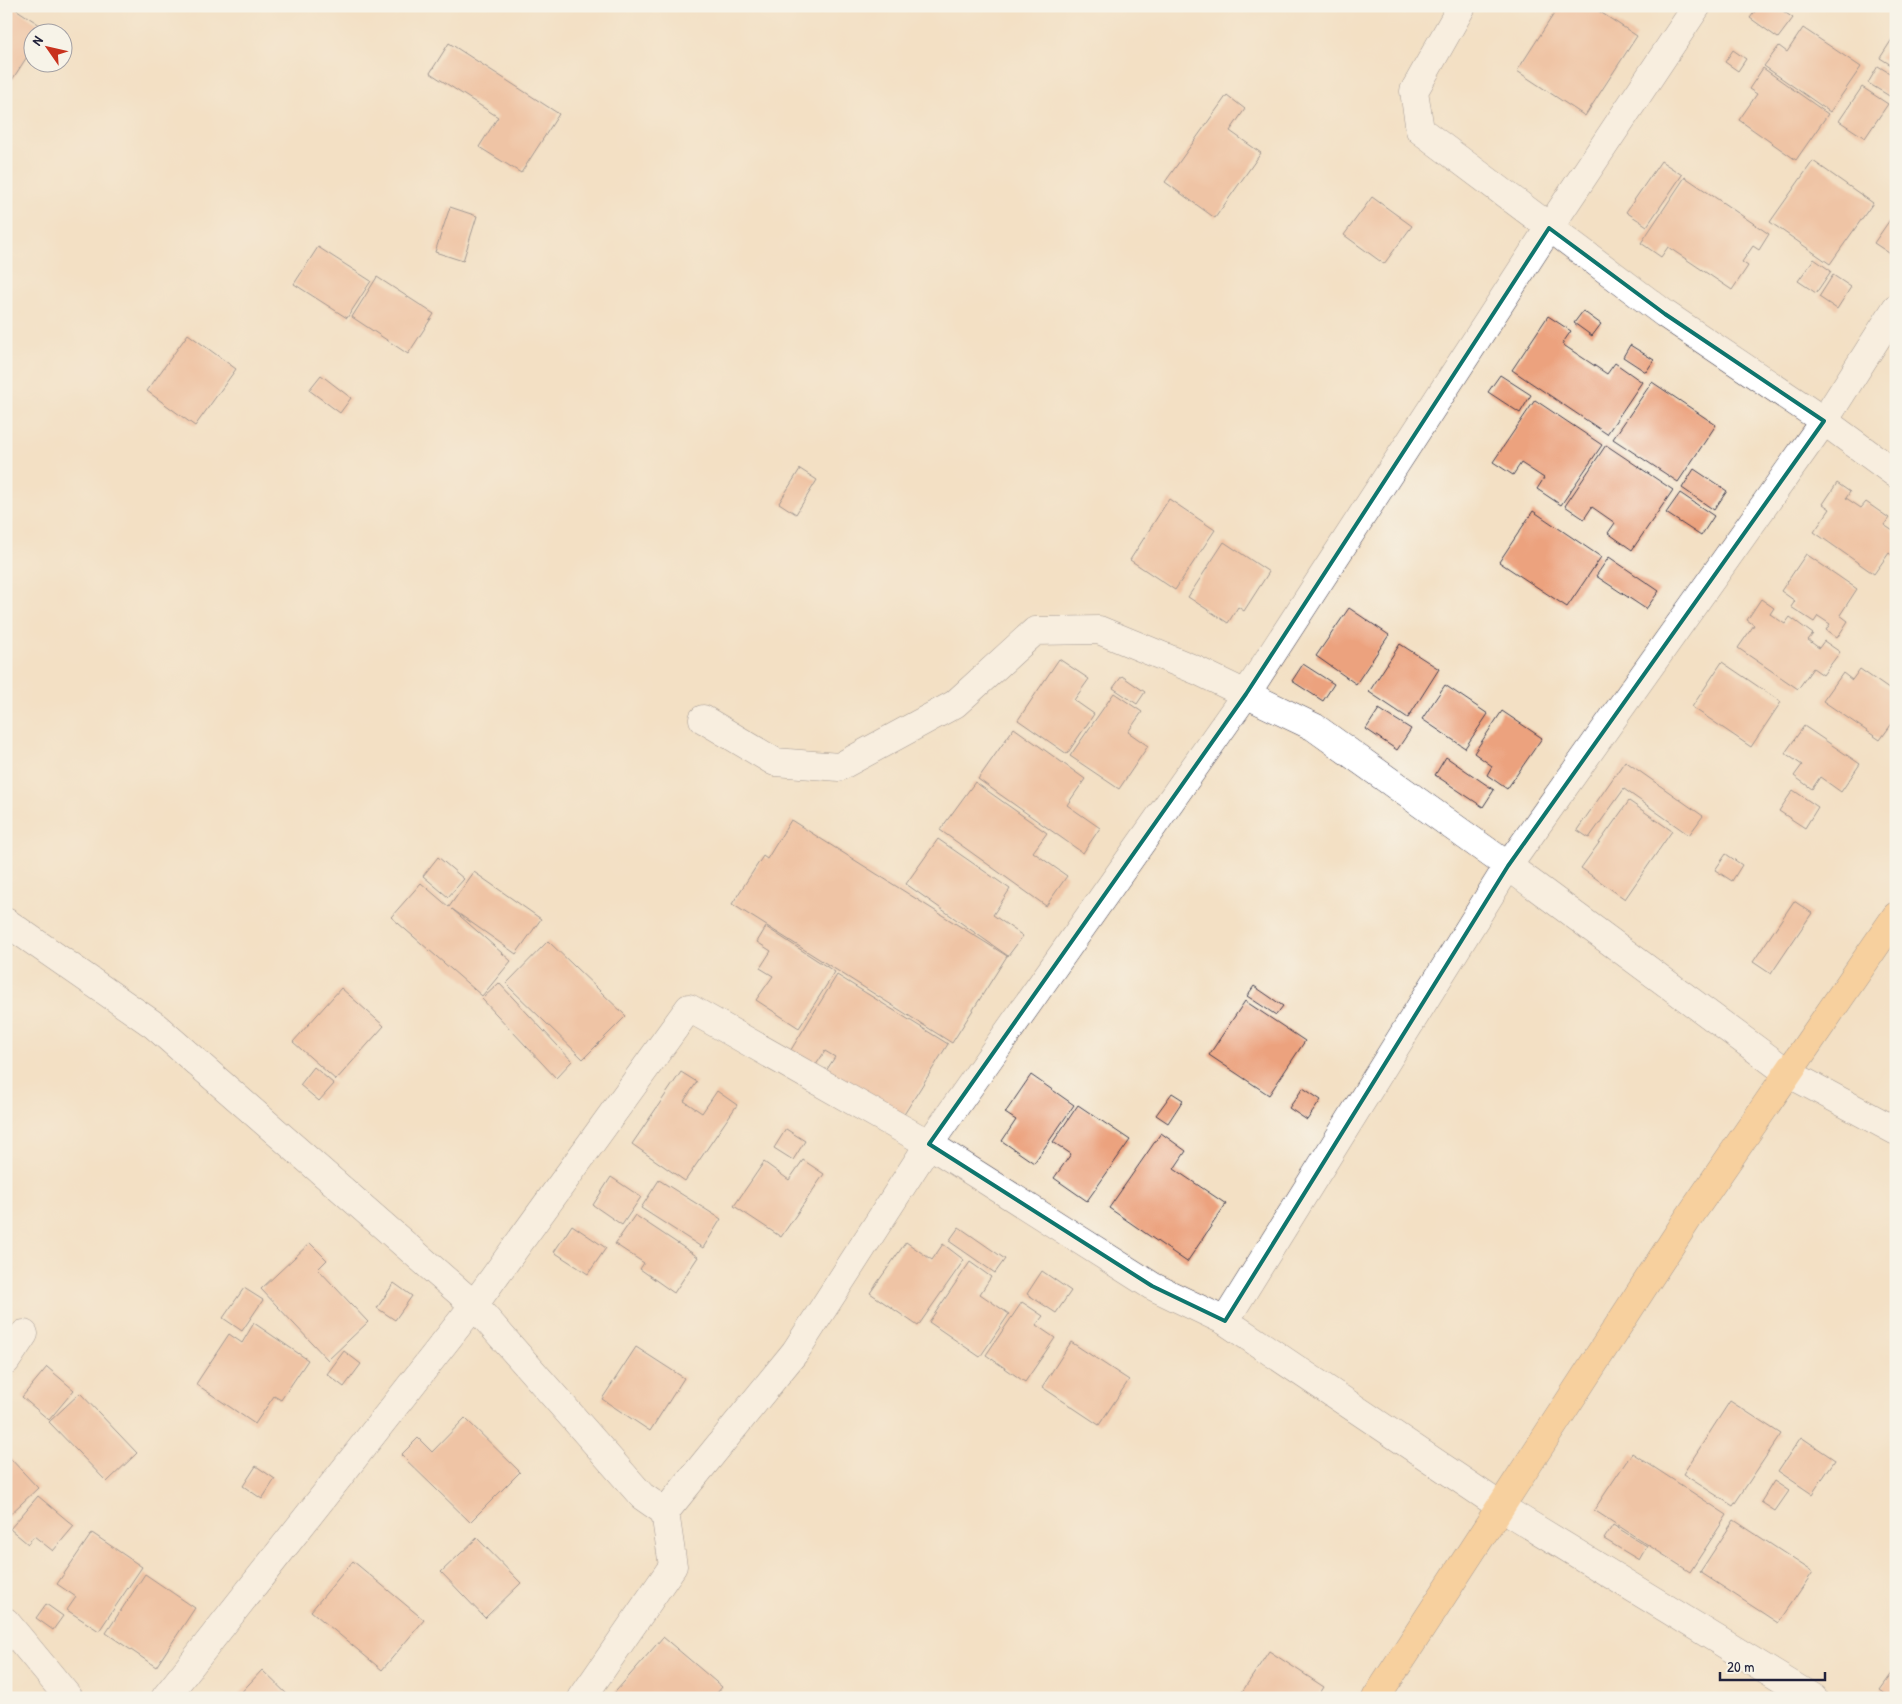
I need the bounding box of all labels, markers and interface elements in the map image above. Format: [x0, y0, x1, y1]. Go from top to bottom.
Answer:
north arrow [22, 22, 72, 72]
text: N [27, 32, 47, 49]
scale bar [1720, 1649, 1824, 1681]
text: 20 m [1727, 1656, 1754, 1677]

